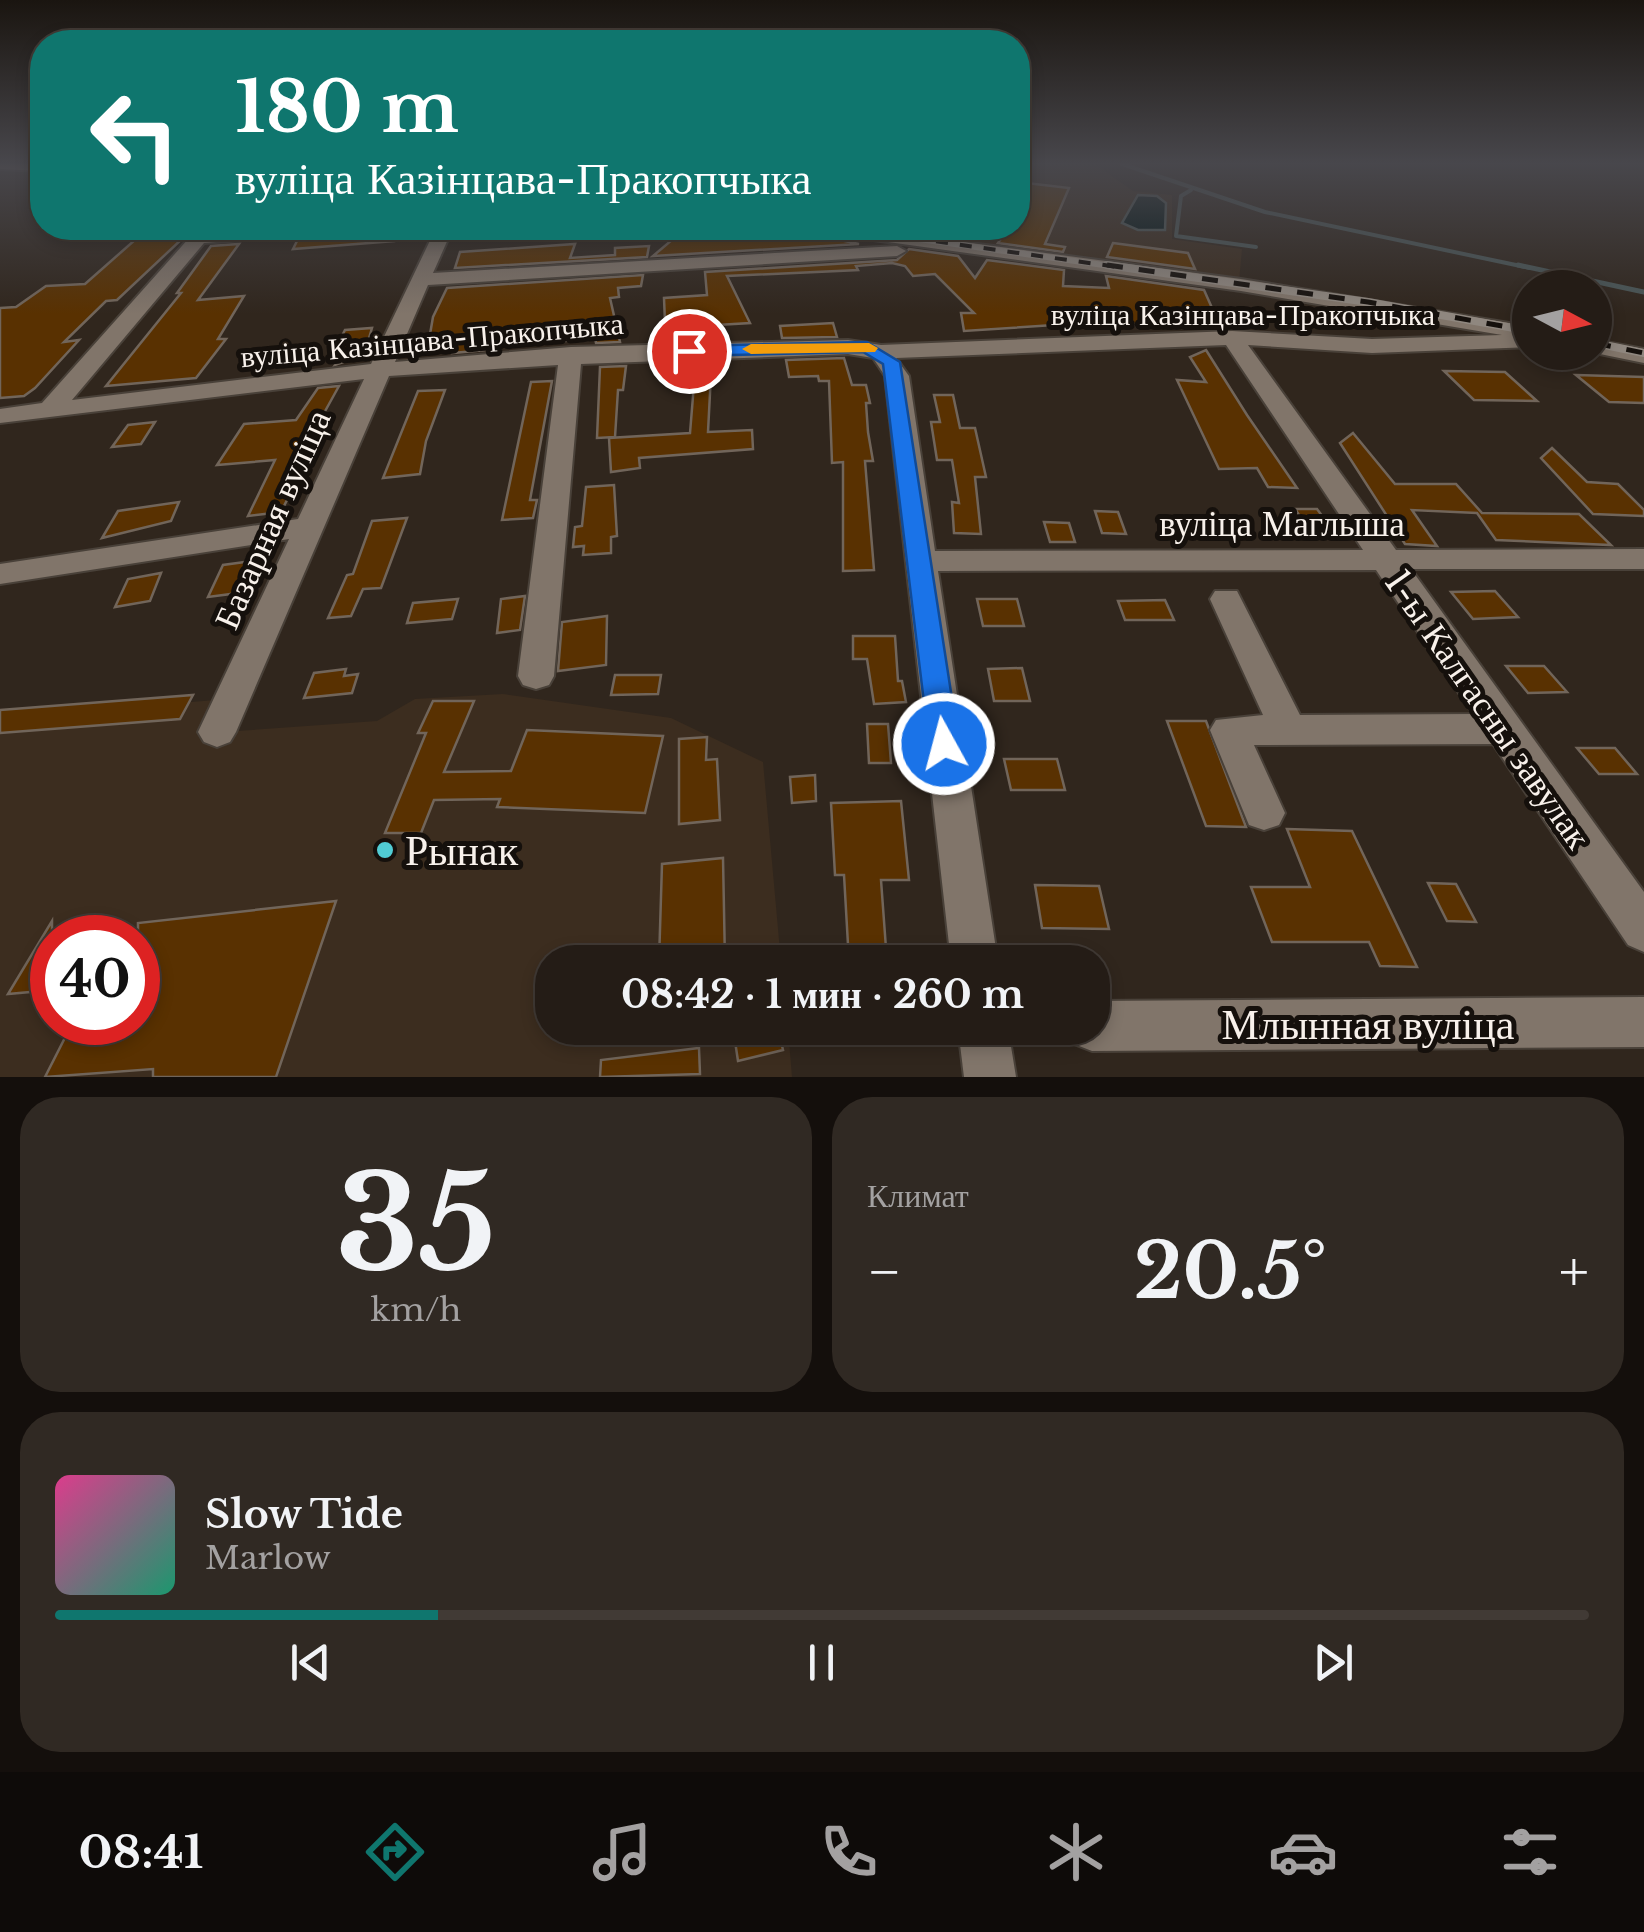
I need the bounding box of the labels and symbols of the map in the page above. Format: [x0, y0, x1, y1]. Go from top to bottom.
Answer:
north arrow [1512, 270, 1612, 370]
street label: вуліца Казінцава-Пракопчыка [1051, 296, 1435, 333]
street label: вуліца Казінцава-Пракопчыка [239, 305, 625, 375]
pin [647, 309, 732, 394]
street label: Базарная вуліца [204, 402, 340, 635]
street label: вуліца Маглыша [1159, 502, 1405, 545]
street label: 1-ы Калгасны завулак [1376, 562, 1601, 857]
position arrow [892, 692, 996, 796]
place label: Рынак [405, 824, 519, 876]
marker: Рынак [374, 839, 396, 861]
speed limit sign: 40 [30, 915, 160, 1045]
street label: Млынная вуліца [1222, 998, 1515, 1050]

